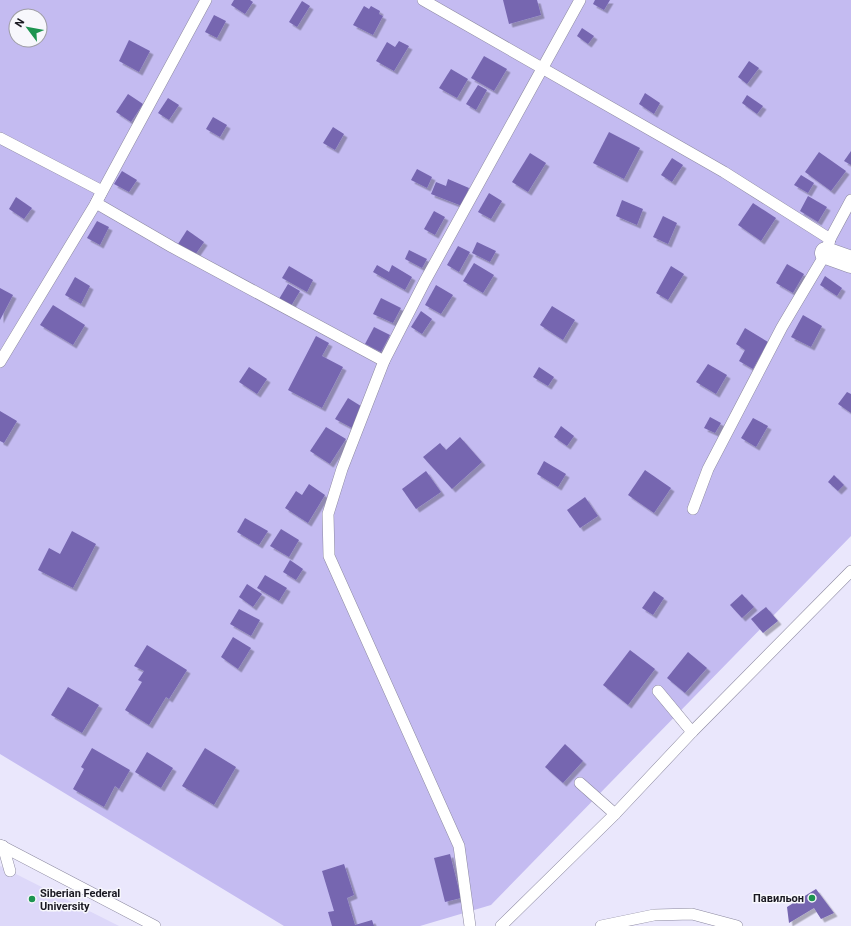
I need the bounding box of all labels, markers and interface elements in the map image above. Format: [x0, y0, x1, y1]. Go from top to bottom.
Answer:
north arrow [8, 8, 48, 48]
text: N [12, 16, 28, 30]
place label: Siberian Federal University [40, 887, 120, 913]
place label: Павильон [753, 892, 804, 905]
marker: Павильон [807, 893, 817, 903]
marker: Siberian Federal University [27, 894, 37, 904]

